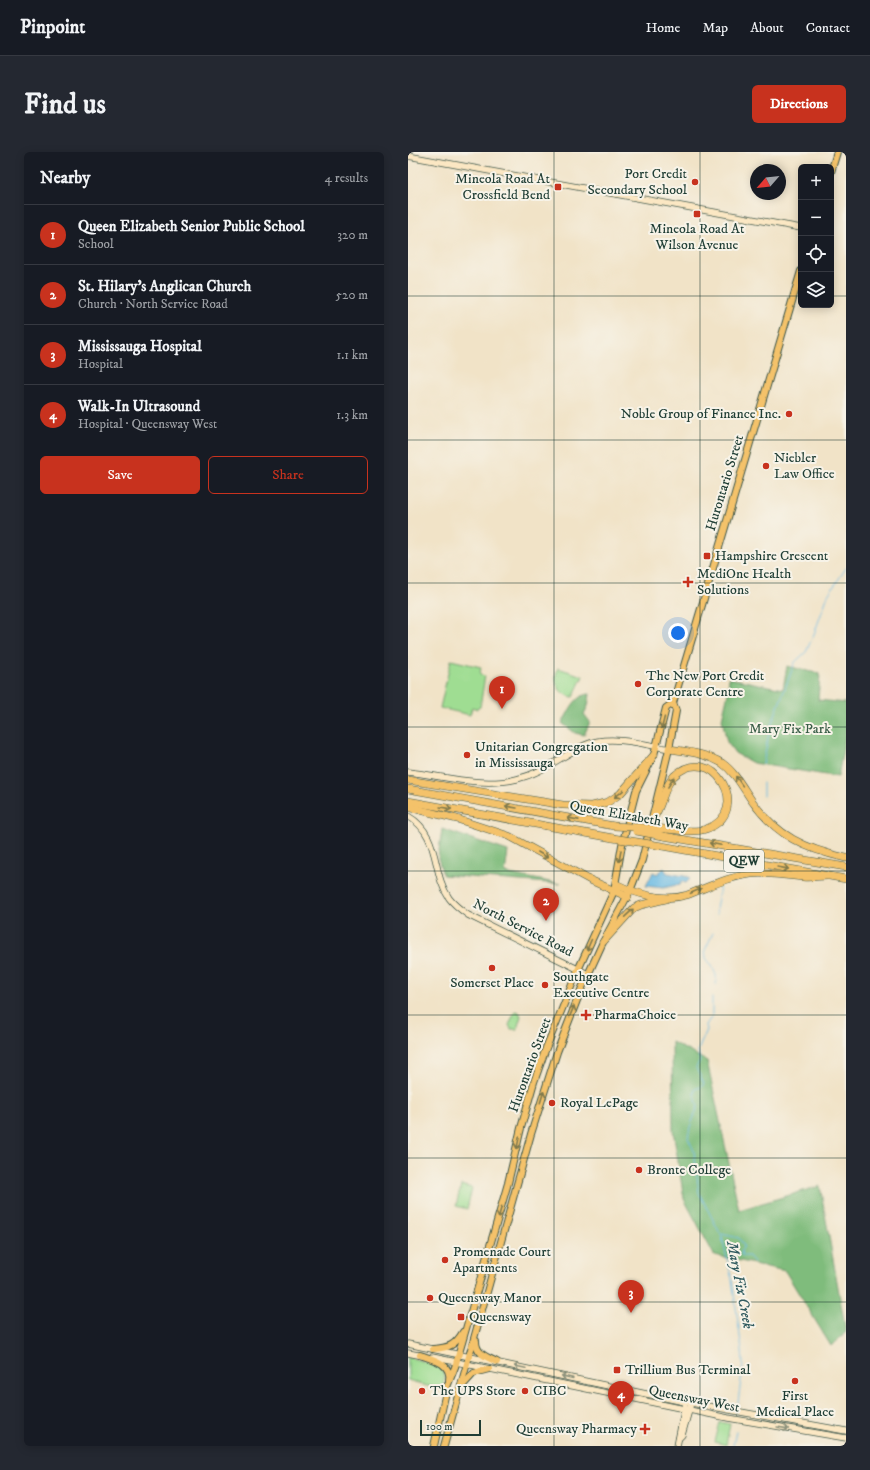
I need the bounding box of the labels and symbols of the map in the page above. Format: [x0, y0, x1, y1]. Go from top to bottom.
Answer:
north arrow [750, 164, 786, 200]
place label: Port Credit Secondary School [588, 165, 688, 199]
place label: Mineola Road At Crossfield Bend [455, 170, 551, 204]
marker: Port Credit Secondary School [690, 177, 700, 187]
marker: Mineola Road At Crossfield Bend [553, 182, 563, 192]
marker: Mineola Road At Wilson Avenue [692, 209, 702, 219]
place label: Mineola Road At Wilson Avenue [650, 220, 745, 254]
place label: Noble Group of Finance Inc. [621, 405, 781, 423]
marker: Noble Group of Finance Inc. [784, 409, 794, 419]
street label: Hurontario Street [702, 432, 748, 533]
place label: Niebler Law Office [774, 449, 835, 483]
marker: Niebler Law Office [761, 461, 771, 471]
place label: Hampshire Crescent [715, 547, 829, 565]
marker: Hampshire Crescent [702, 551, 712, 561]
place label: MediOne Health Solutions [697, 565, 792, 599]
marker: MediOne Health Solutions [682, 576, 694, 588]
your location [668, 623, 688, 643]
place label: The New Port Credit Corporate Centre [646, 667, 765, 701]
pin: 1 [489, 676, 515, 709]
marker: The New Port Credit Corporate Centre [633, 679, 643, 689]
one-way arrow [658, 716, 666, 729]
park label: Mary Fix Park [749, 720, 831, 738]
place label: Unitarian Congregation in Mississauga [475, 738, 609, 772]
marker: Unitarian Congregation in Mississauga [462, 750, 472, 760]
one-way arrow [667, 776, 675, 788]
one-way arrow [735, 776, 743, 787]
one-way arrow [614, 790, 624, 799]
street label: Queen Elizabeth Way [568, 797, 690, 835]
one-way arrow [505, 803, 518, 811]
one-way arrow [440, 804, 453, 812]
one-way arrow [567, 814, 580, 822]
one-way arrow [709, 840, 722, 848]
one-way arrow [616, 849, 624, 862]
road number: QEW [724, 850, 764, 872]
one-way arrow [537, 851, 549, 859]
one-way arrow [776, 864, 789, 872]
one-way arrow [689, 887, 701, 894]
pin: 2 [533, 888, 559, 921]
street label: North Service Road [470, 895, 576, 961]
one-way arrow [624, 908, 634, 918]
one-way arrow [585, 939, 592, 951]
marker: Somerset Place [487, 963, 497, 973]
place label: Southgate Executive Centre [553, 968, 649, 1002]
place label: Somerset Place [450, 974, 534, 992]
marker: Southgate Executive Centre [540, 980, 550, 990]
one-way arrow [569, 1005, 577, 1017]
place label: PharmaChoice [594, 1006, 676, 1024]
marker: PharmaChoice [581, 1010, 591, 1020]
street label: Hurontario Street [504, 1015, 556, 1115]
one-way arrow [539, 1091, 547, 1103]
place label: Royal LePage [560, 1094, 639, 1112]
marker: Royal LePage [547, 1098, 557, 1108]
one-way arrow [513, 1136, 521, 1149]
place label: Bronte College [647, 1161, 731, 1179]
marker: Bronte College [634, 1165, 644, 1175]
one-way arrow [496, 1205, 503, 1218]
water label: Mary Fix Creek [722, 1239, 758, 1331]
place label: Promenade Court Apartments [453, 1243, 552, 1277]
marker: Promenade Court Apartments [440, 1255, 450, 1265]
pin: 3 [618, 1280, 644, 1313]
place label: Queensway Manor [438, 1289, 542, 1307]
marker: Queensway Manor [425, 1293, 435, 1303]
place label: Queensway [469, 1308, 532, 1326]
marker: Queensway [456, 1312, 466, 1322]
place label: Trillium Bus Terminal [625, 1361, 751, 1379]
one-way arrow [514, 1362, 527, 1370]
marker: Trillium Bus Terminal [612, 1365, 622, 1375]
one-way arrow [561, 1373, 574, 1381]
marker: First Medical Place [790, 1376, 800, 1386]
pin: 4 [608, 1381, 634, 1414]
street label: Queensway West [647, 1381, 742, 1417]
place label: The UPS Store [430, 1382, 516, 1400]
place label: CIBC [533, 1382, 566, 1400]
marker: The UPS Store [417, 1386, 427, 1396]
marker: CIBC [520, 1386, 530, 1396]
place label: First Medical Place [756, 1387, 834, 1421]
scale bar [420, 1418, 481, 1437]
place label: Queensway Pharmacy [516, 1420, 637, 1438]
marker: Queensway Pharmacy [640, 1424, 650, 1434]
one-way arrow [776, 1424, 789, 1432]

